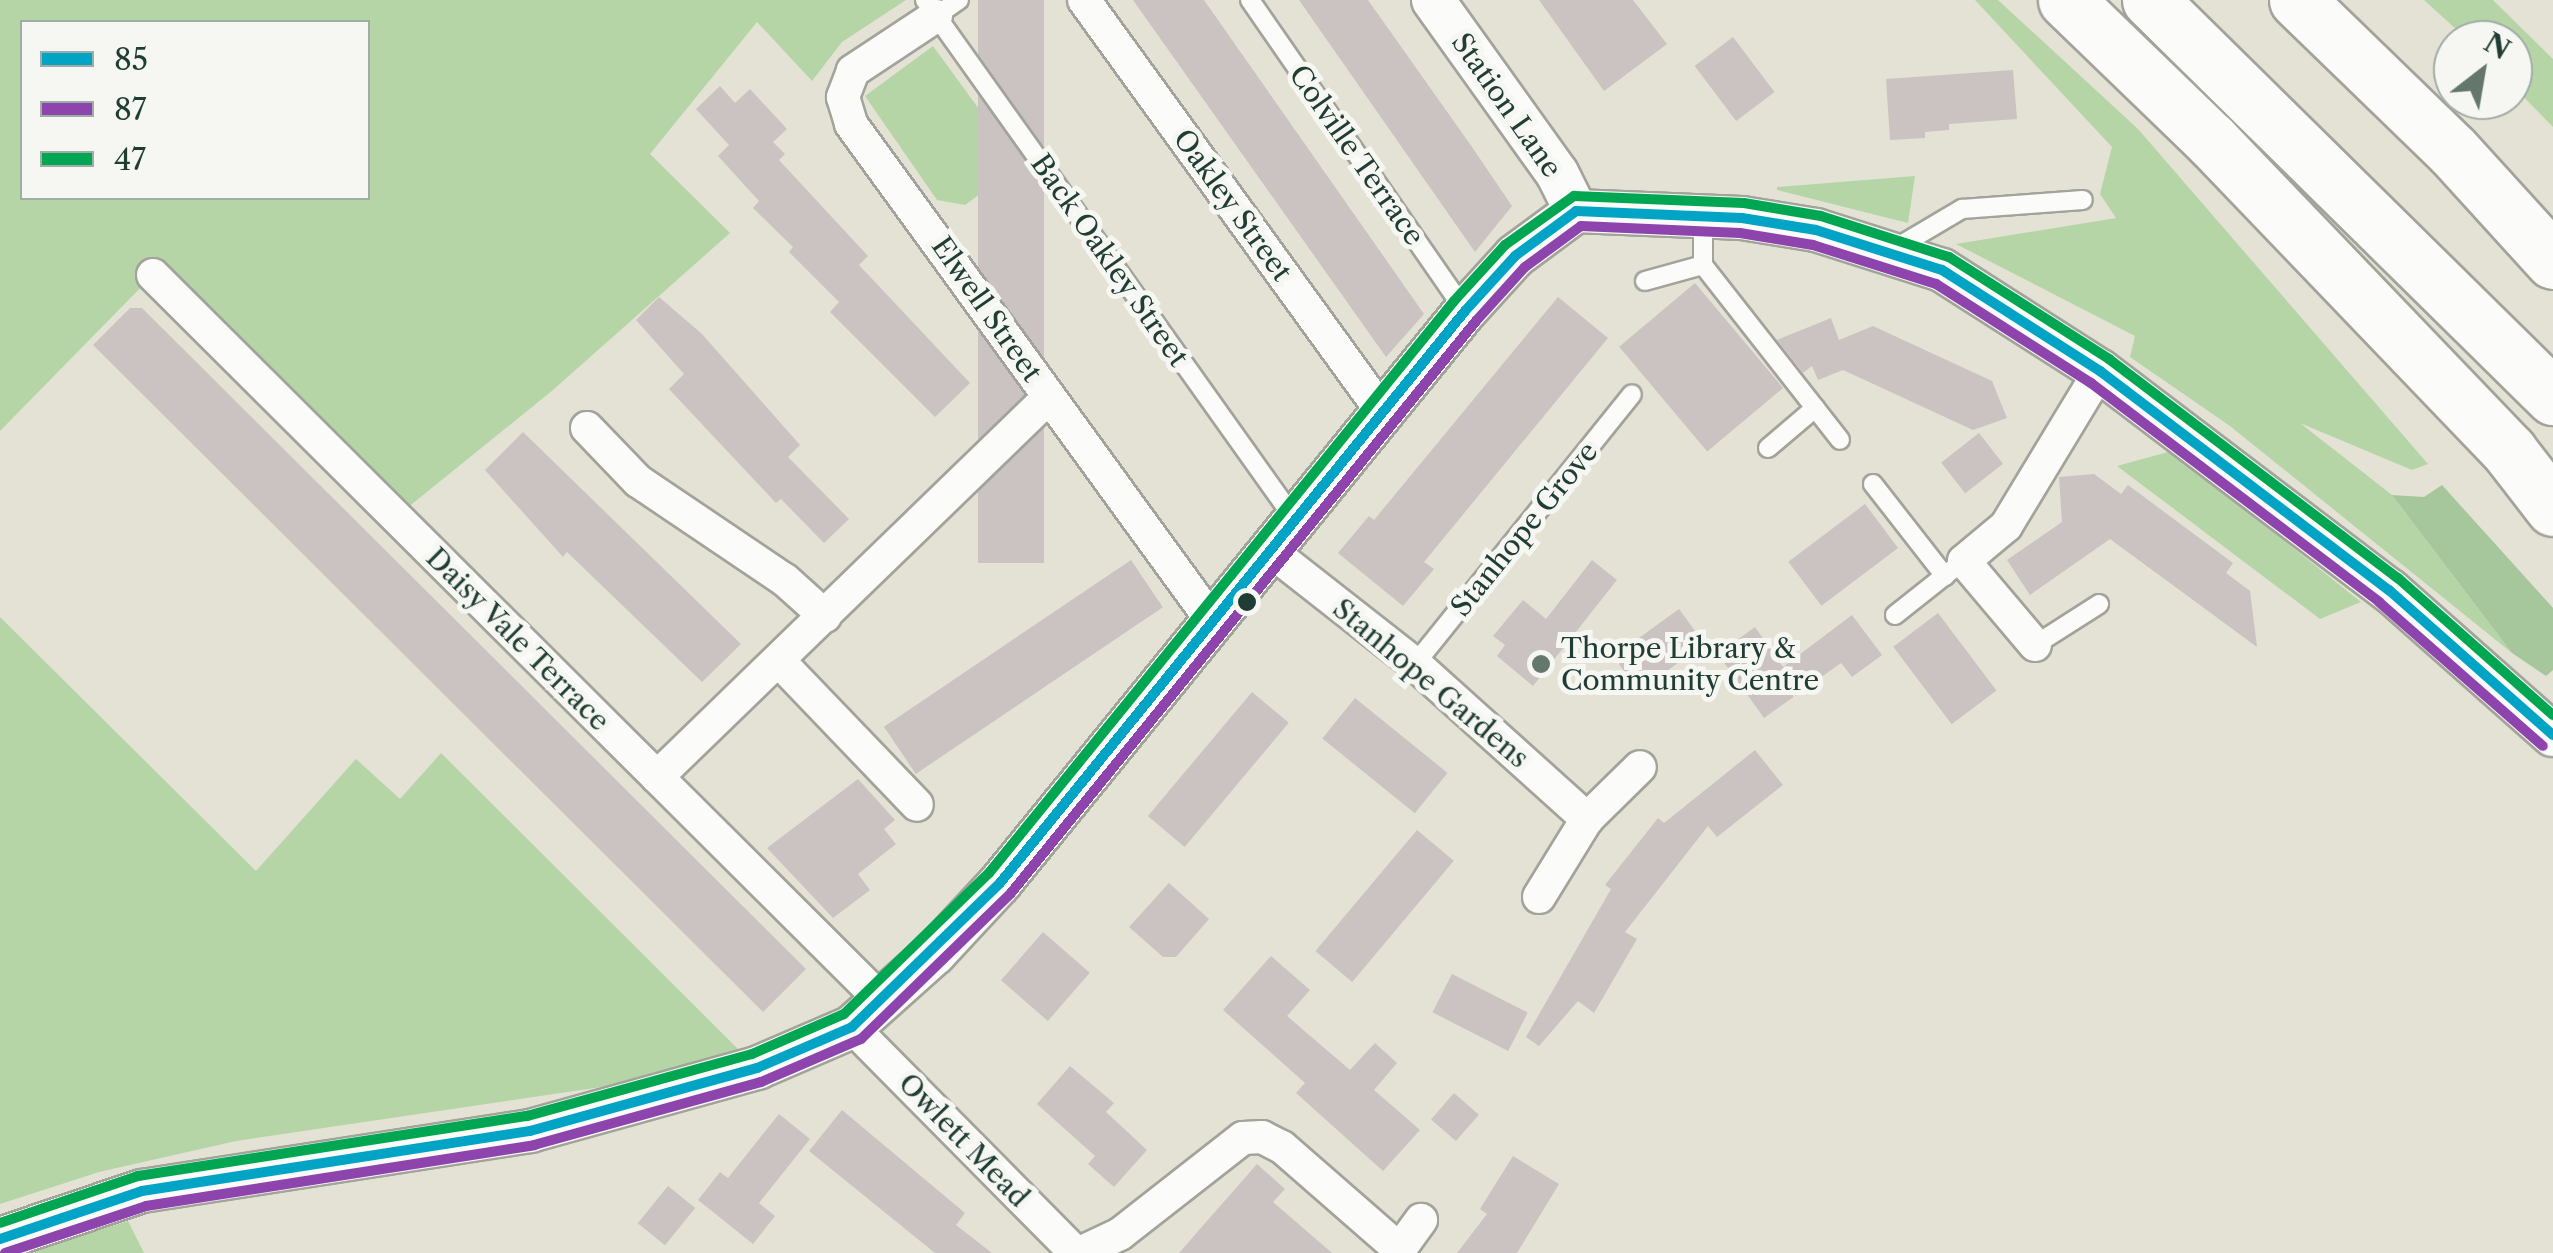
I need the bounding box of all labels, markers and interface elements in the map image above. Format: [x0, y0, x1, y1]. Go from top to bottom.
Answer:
legend [20, 20, 370, 200]
north arrow [2433, 20, 2533, 120]
text: N [2478, 25, 2517, 67]
street label: Station Lane [1445, 26, 1569, 184]
text: 85 [114, 41, 148, 78]
street label: Colville Terrace [1282, 58, 1432, 252]
text: 87 [114, 91, 147, 128]
street label: Oakley Street [1166, 122, 1300, 288]
text: 47 [114, 141, 146, 178]
street label: Back Oakley Street [1024, 147, 1196, 373]
street label: Elwell Street [925, 230, 1049, 388]
street label: Stanhope Grove [1443, 435, 1605, 623]
street label: Daisy Vale Terrace [419, 540, 617, 738]
street label: Stanhope Gardens [1326, 591, 1536, 775]
unlabelled marker [1237, 592, 1257, 612]
place label: Thorpe Library & Community Centre [1561, 631, 1820, 697]
marker: Thorpe Library & Community Centre [1530, 653, 1552, 675]
street label: Owlett Mead [892, 1066, 1036, 1214]

